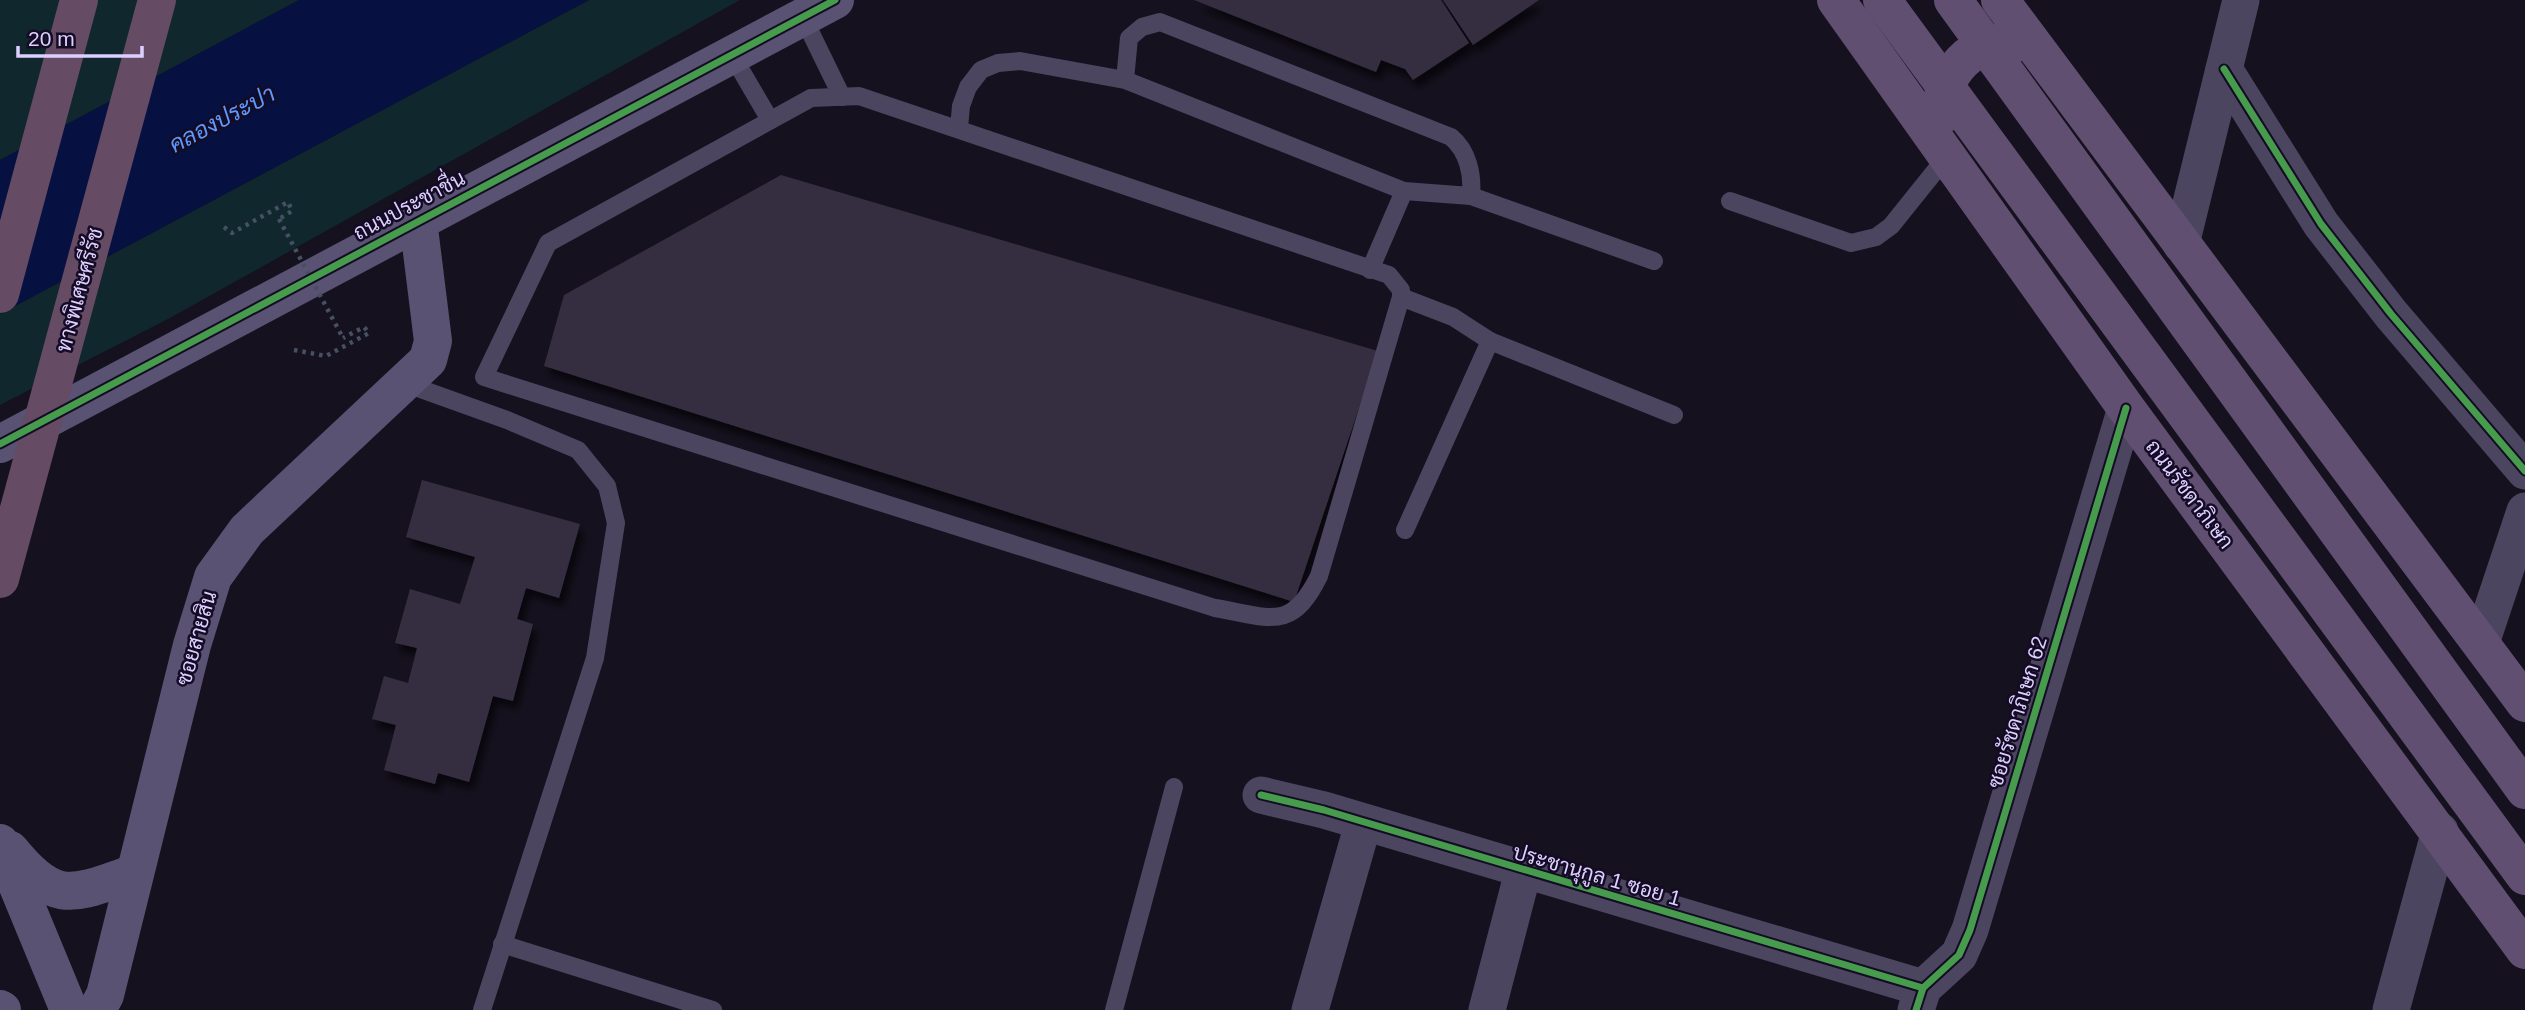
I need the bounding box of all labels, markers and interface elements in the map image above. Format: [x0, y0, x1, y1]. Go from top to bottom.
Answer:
scale bar [18, 14, 142, 58]
text: 20 m [28, 27, 75, 50]
water label: คลองประปา [165, 80, 279, 158]
street label: ถนนประชาชื่น [345, 159, 469, 244]
street label: ทางพิเศษศรีรัช [50, 225, 107, 355]
street label: ถนนรัชดาภิเษก [2142, 435, 2238, 553]
street label: ซอยสายสิน [172, 588, 220, 688]
street label: ซอยรัชดาภิเษก 62 [1983, 633, 2051, 791]
street label: ประชานุกูล 1 ซอย 1 [1509, 840, 1684, 914]

